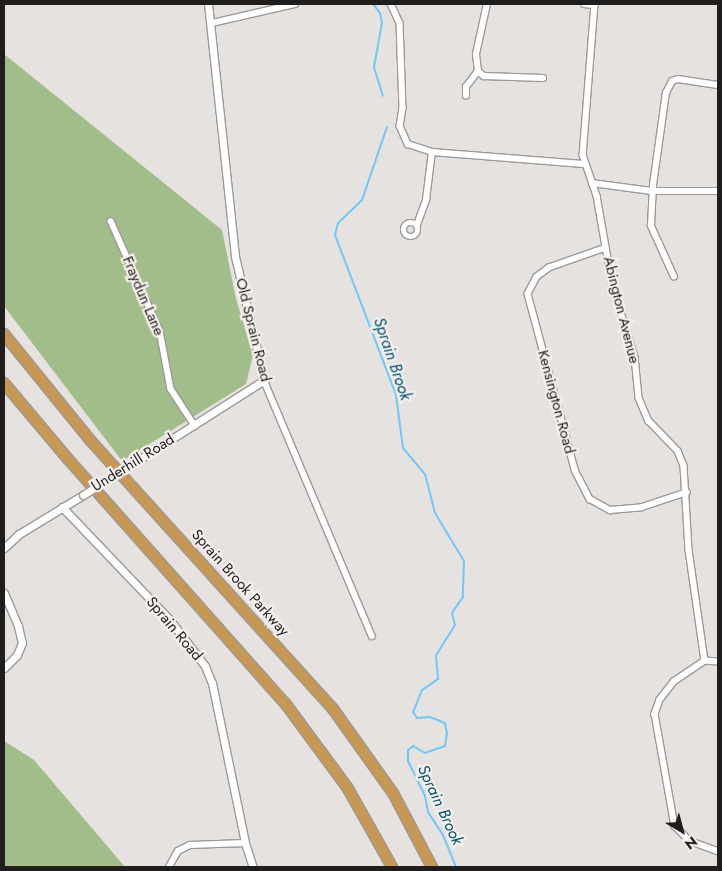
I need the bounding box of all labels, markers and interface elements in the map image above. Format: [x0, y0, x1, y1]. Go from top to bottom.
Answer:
street label: Fraydun Lane [118, 254, 168, 338]
street label: Abington Avenue [599, 255, 643, 365]
street label: Old Sprain Road [231, 276, 275, 384]
water label: Sprain Brook [369, 315, 415, 403]
street label: Kensington Road [534, 348, 578, 456]
street label: Underhill Road [88, 430, 178, 496]
street label: Sprain Brook Parkway [187, 526, 293, 640]
street label: Sprain Road [142, 593, 206, 665]
water label: Sprain Brook [413, 762, 467, 848]
north arrow [657, 806, 707, 856]
text: N [681, 832, 701, 854]

